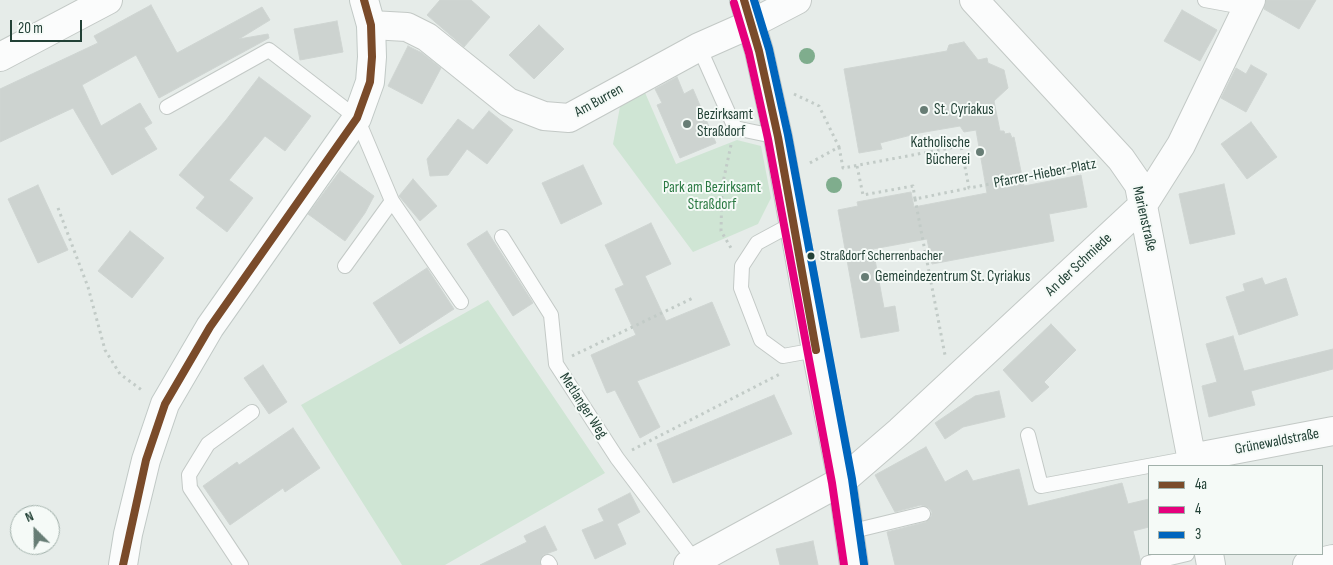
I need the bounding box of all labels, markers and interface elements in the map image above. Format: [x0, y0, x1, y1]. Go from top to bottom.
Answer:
scale bar [12, 10, 85, 42]
text: 20 m [18, 19, 43, 38]
street label: Am Burren [572, 80, 626, 122]
place label: St. Cyriakus [934, 101, 994, 119]
marker: St. Cyriakus [918, 104, 930, 116]
place label: Bezirksamt Straßdorf [697, 106, 753, 141]
marker: Bezirksamt Straßdorf [681, 118, 693, 130]
place label: Katholische Bücherei [911, 134, 970, 169]
marker: Katholische Bücherei [974, 146, 986, 158]
street label: Pfarrer-Hieber-Platz [992, 155, 1098, 193]
park label: Park am Bezirksamt Straßdorf [663, 179, 761, 214]
street label: Marienstraße [1128, 185, 1160, 253]
street label: An der Schmiede [1042, 230, 1116, 300]
place label: Straßdorf Scherrenbacher [820, 248, 943, 264]
marker: Straßdorf Scherrenbacher [806, 251, 816, 261]
place label: Gemeindezentrum St. Cyriakus [875, 268, 1030, 286]
marker: Gemeindezentrum St. Cyriakus [859, 271, 871, 283]
street label: Metlanger Weg [555, 370, 611, 442]
street label: Grünewaldstraße [1233, 425, 1321, 459]
legend [1148, 465, 1323, 555]
text: 4a [1195, 475, 1207, 494]
text: 4 [1195, 500, 1201, 519]
north arrow [10, 505, 60, 555]
text: N [23, 507, 36, 526]
text: 3 [1195, 525, 1201, 544]

